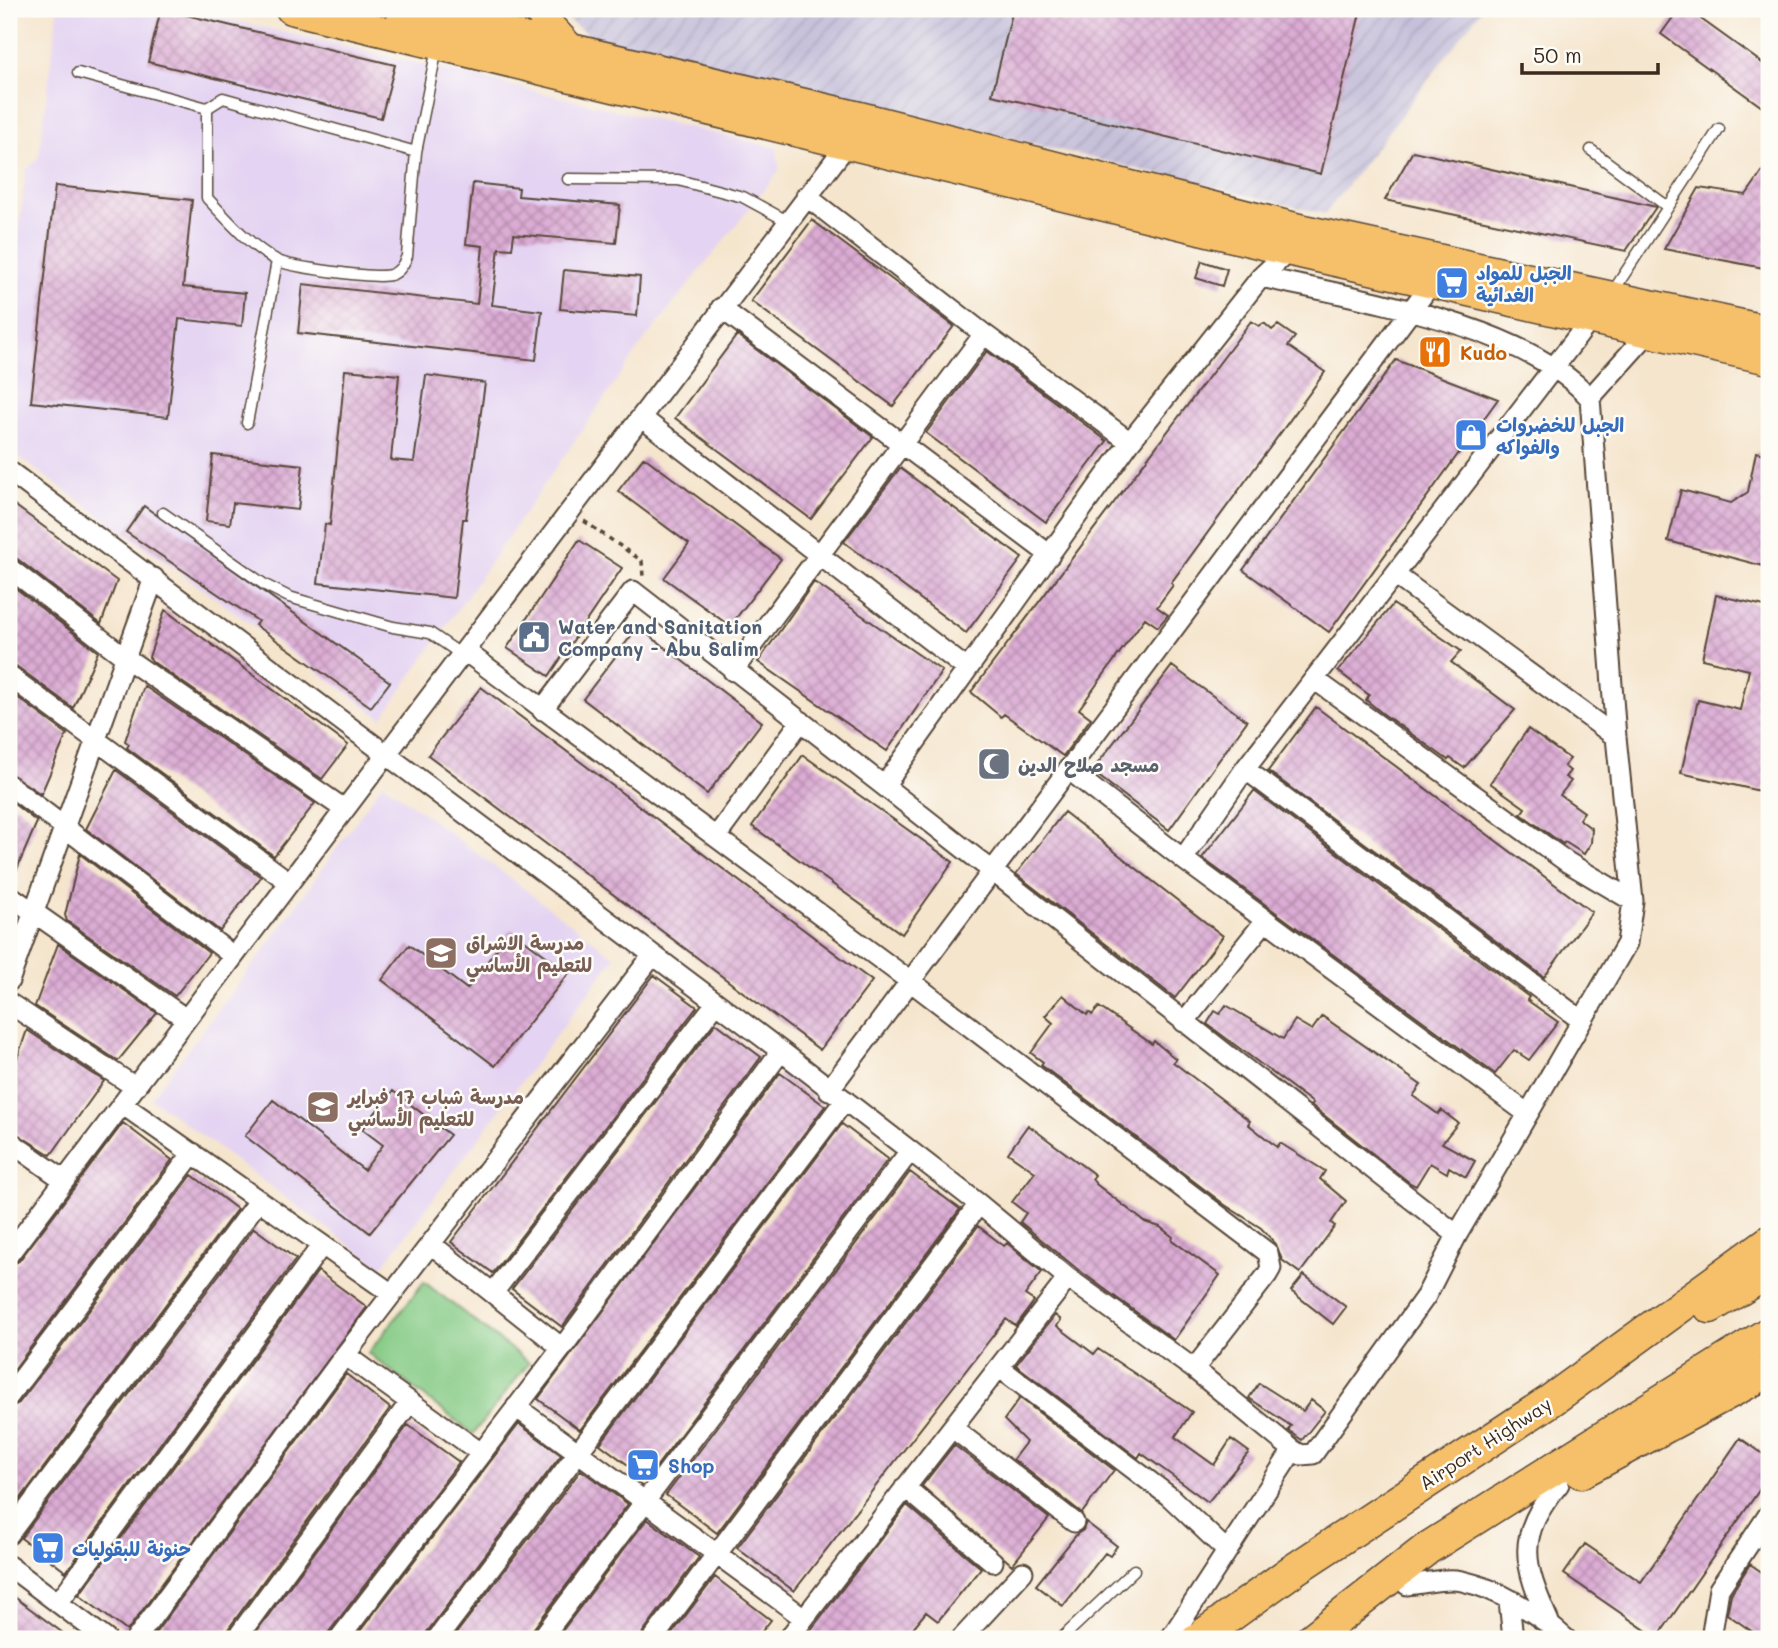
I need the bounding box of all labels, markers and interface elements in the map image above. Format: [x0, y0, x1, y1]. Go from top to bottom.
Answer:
scale bar [1522, 32, 1659, 76]
text: 50 m [1533, 41, 1582, 68]
place label: الجبل للمواد الغدائية [1476, 260, 1572, 307]
supermarket icon: الجبل للمواد الغدائية [1433, 264, 1471, 302]
restaurant icon: Kudo [1416, 333, 1454, 371]
place label: Kudo [1460, 340, 1507, 365]
place label: الجبل للخضروات والفواكه [1496, 412, 1624, 460]
shop icon: الجبل للخضروات والفواكه [1452, 416, 1490, 454]
place label: Water and Sanitation Company - Abu Salim [558, 614, 762, 661]
public building icon: Water and Sanitation Company - Abu Salim [515, 618, 553, 656]
mosque icon: مسجد صلاح الدين [975, 745, 1013, 783]
place label: مسجد صلاح الدين [1018, 752, 1159, 778]
place label: مدرسة الاشراق للتعليم الأساسي [466, 930, 592, 982]
school or university icon: مدرسة الاشراق للتعليم الأساسي [422, 934, 460, 972]
place label: مدرسة شباب 17 فبراير للتعليم الأساسي [346, 1084, 524, 1136]
school or university icon: مدرسة شباب 17 فبراير للتعليم الأساسي [304, 1088, 342, 1126]
street label: Airport Highway [1414, 1391, 1556, 1495]
supermarket icon: Shop [624, 1446, 662, 1484]
place label: Shop [668, 1453, 714, 1478]
supermarket icon: حنونة للبقوليات [29, 1529, 67, 1567]
place label: حنونة للبقوليات [72, 1536, 191, 1563]

